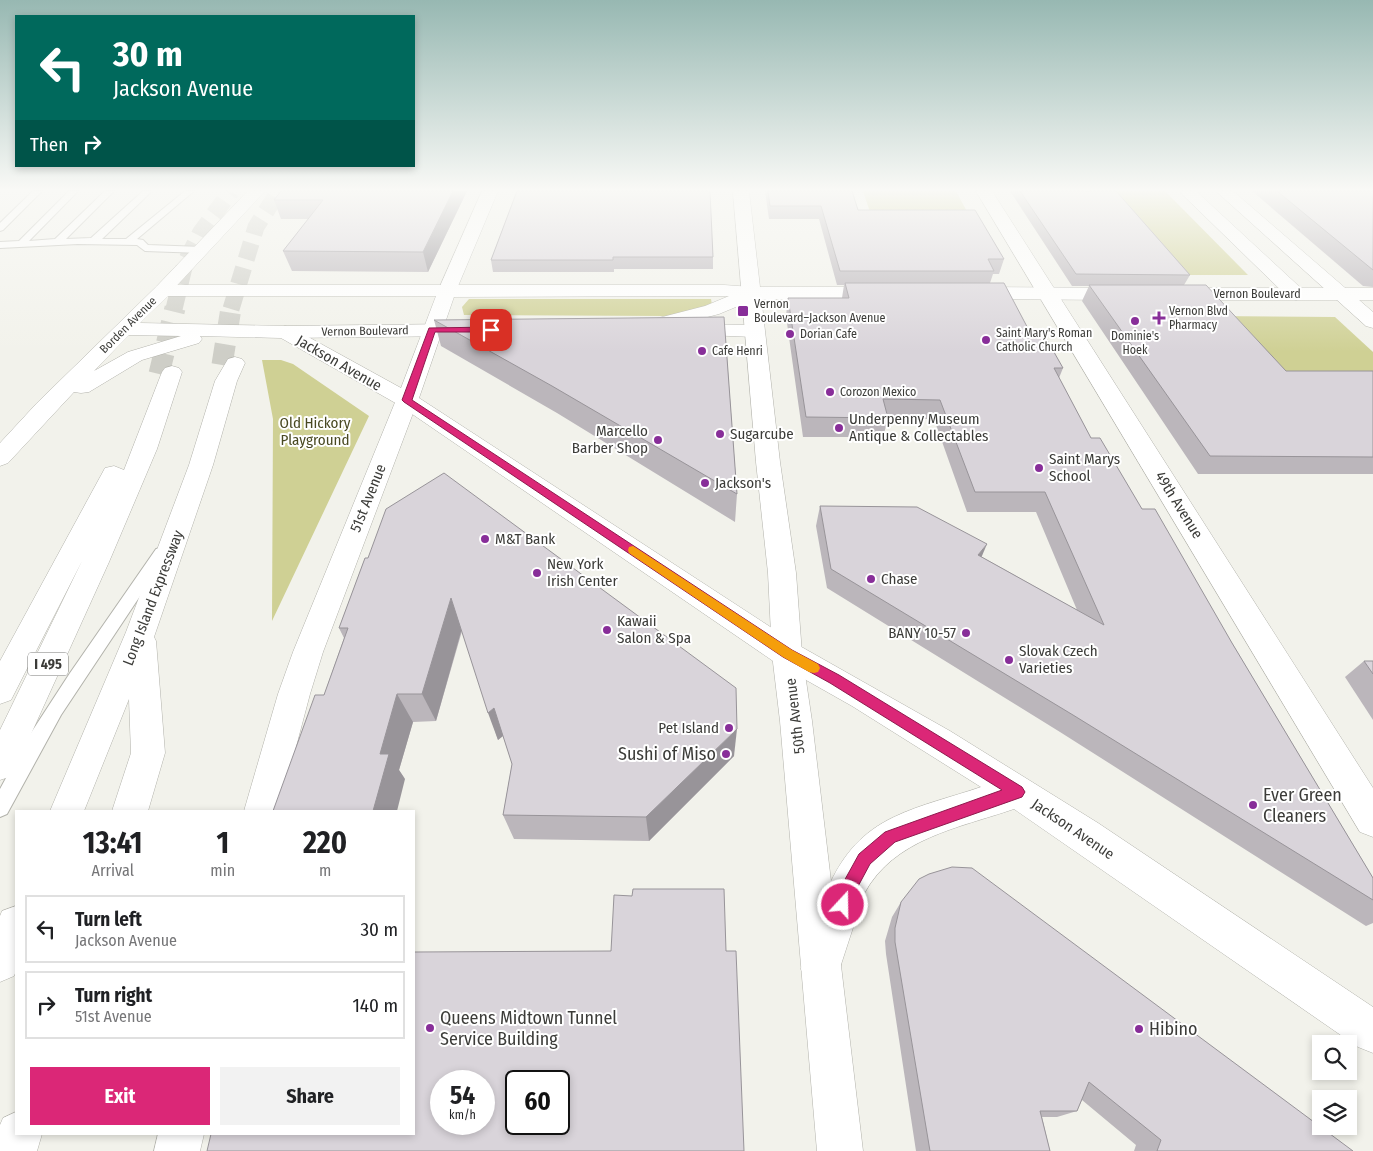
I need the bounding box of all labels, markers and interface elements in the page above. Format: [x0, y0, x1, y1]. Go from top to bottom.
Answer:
text: 30 m [113, 33, 183, 75]
icon: left [30, 35, 95, 100]
text: Jackson Avenue [113, 75, 253, 102]
icon: right [78, 130, 106, 158]
text: Then [30, 133, 68, 156]
street label: Vernon Boulevard [1213, 287, 1301, 301]
street label: Borden Avenue [97, 294, 159, 356]
place label: Vernon Boulevard–Jackson Avenue [754, 297, 886, 325]
marker: Vernon Boulevard–Jackson Avenue [736, 304, 750, 318]
place label: Vernon Blvd Pharmacy [1169, 304, 1228, 332]
pin [470, 309, 512, 351]
marker: Vernon Blvd Pharmacy [1153, 312, 1165, 324]
marker: Dominie's Hoek [1129, 315, 1141, 327]
icon: arrive [477, 316, 505, 344]
street label: Vernon Boulevard [321, 323, 409, 339]
place label: Saint Mary's Roman Catholic Church [996, 326, 1092, 354]
place label: Dorian Cafe [800, 327, 857, 341]
marker: Dorian Cafe [784, 328, 796, 340]
place label: Dominie's Hoek [1111, 329, 1159, 357]
street label: Jackson Avenue [293, 331, 385, 395]
marker: Saint Mary's Roman Catholic Church [980, 334, 992, 346]
place label: Cafe Henri [712, 344, 763, 358]
marker: Cafe Henri [696, 345, 708, 357]
place label: Corozon Mexico [840, 385, 916, 399]
marker: Corozon Mexico [824, 386, 836, 398]
place label: Underpenny Museum Antique & Collectables [849, 410, 989, 445]
park label: Old Hickory Playground [280, 414, 351, 449]
place label: Marcello Barber Shop [572, 422, 648, 457]
marker: Underpenny Museum Antique & Collectables [833, 422, 845, 434]
place label: Sugarcube [730, 425, 794, 443]
marker: Sugarcube [714, 428, 726, 440]
marker: Marcello Barber Shop [652, 434, 664, 446]
place label: Saint Marys School [1049, 450, 1120, 485]
street label: 51st Avenue [346, 461, 390, 535]
marker: Saint Marys School [1033, 462, 1045, 474]
street label: 49th Avenue [1151, 468, 1207, 542]
place label: Jackson's [715, 474, 771, 492]
marker: Jackson's [699, 477, 711, 489]
street label: Long Island Expressway [119, 527, 187, 668]
place label: M&T Bank [495, 530, 555, 548]
marker: M&T Bank [479, 533, 491, 545]
place label: New York Irish Center [547, 555, 619, 590]
marker: New York Irish Center [531, 567, 543, 579]
place label: Chase [881, 570, 917, 588]
marker: Chase [865, 573, 877, 585]
place label: Kawaii Salon & Spa [617, 612, 691, 647]
marker: Kawaii Salon & Spa [601, 624, 613, 636]
place label: BANY 10-57 [888, 624, 956, 642]
marker: BANY 10-57 [960, 627, 972, 639]
place label: Slovak Czech Varieties [1019, 642, 1098, 677]
road number: I 495 [28, 652, 68, 676]
marker: Slovak Czech Varieties [1003, 654, 1015, 666]
street label: 50th Avenue [781, 677, 809, 755]
place label: Pet Island [658, 719, 719, 737]
marker: Pet Island [723, 722, 735, 734]
place label: Sushi of Miso [618, 743, 716, 765]
marker: Sushi of Miso [720, 748, 732, 760]
place label: Ever Green Cleaners [1263, 784, 1342, 827]
street label: Jackson Avenue [1028, 795, 1118, 863]
marker: Ever Green Cleaners [1247, 799, 1259, 811]
text: 13:41 [83, 825, 143, 861]
text: 1 [216, 825, 229, 861]
text: 220 [303, 825, 347, 861]
text: Arrival [91, 861, 134, 880]
text: min [210, 861, 235, 880]
text: m [319, 861, 331, 880]
position arrow [816, 878, 868, 930]
text: Turn left [75, 908, 142, 931]
icon: left [32, 915, 60, 943]
text: 30 m [360, 918, 398, 941]
text: Jackson Avenue [75, 931, 177, 950]
text: Turn right [75, 984, 152, 1007]
icon: right [32, 991, 60, 1019]
text: 140 m [352, 994, 398, 1017]
text: 51st Avenue [75, 1007, 152, 1026]
place label: Queens Midtown Tunnel Service Building [440, 1007, 617, 1050]
place label: Hibino [1149, 1018, 1198, 1040]
marker: Queens Midtown Tunnel Service Building [424, 1022, 436, 1034]
marker: Hibino [1133, 1023, 1145, 1035]
map controls [1312, 1035, 1357, 1135]
button: search [1312, 1035, 1357, 1080]
button: Exit [30, 1067, 210, 1125]
button: Share [220, 1067, 400, 1125]
speed limit sign: 60 [505, 1070, 570, 1135]
text: 54 [450, 1081, 475, 1111]
button: layers [1312, 1090, 1357, 1135]
text: km/h [449, 1108, 476, 1122]

